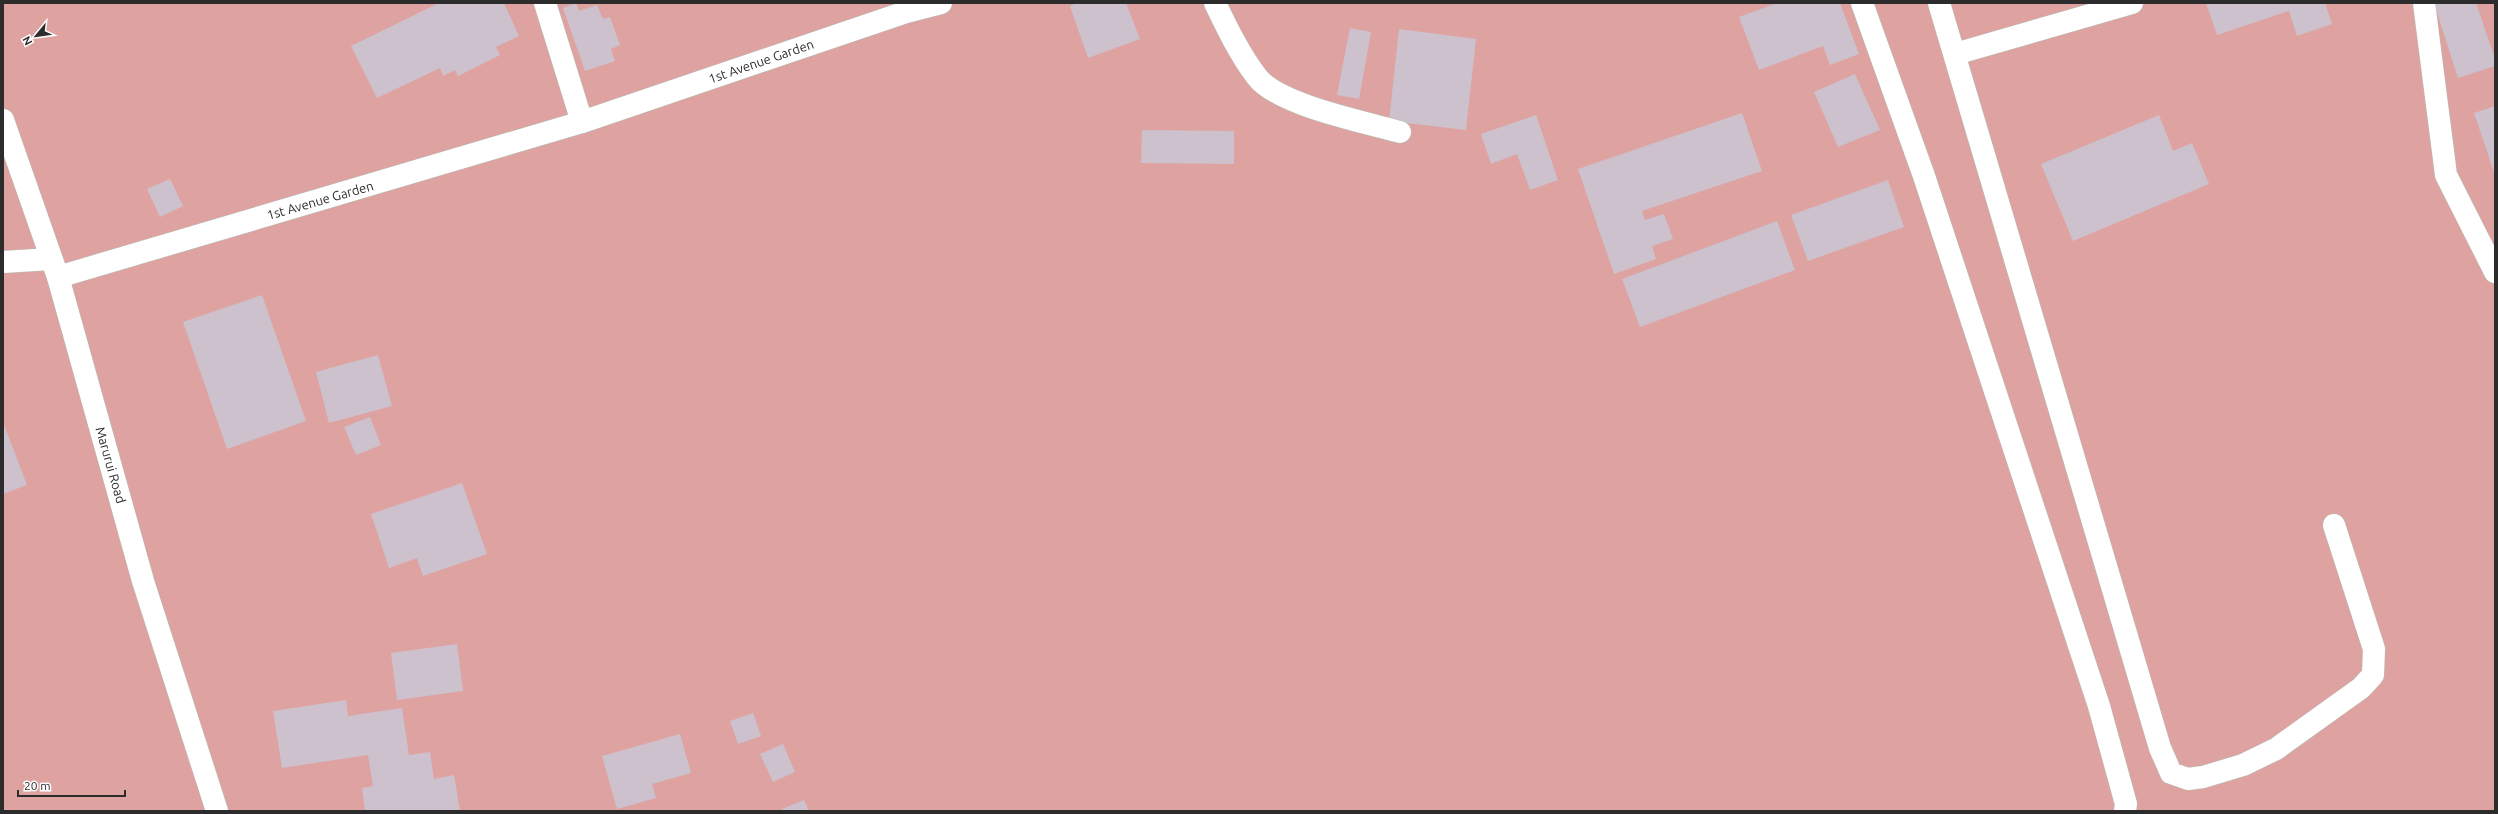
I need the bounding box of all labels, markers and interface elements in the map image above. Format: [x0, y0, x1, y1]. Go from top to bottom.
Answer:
north arrow [16, 16, 56, 56]
text: N [20, 34, 34, 47]
street label: 1st Avenue Garden [707, 36, 815, 86]
street label: 1st Avenue Garden [265, 178, 375, 222]
street label: Marurui Road [93, 425, 129, 505]
scale bar [18, 772, 125, 798]
text: 20 m [24, 779, 51, 792]

